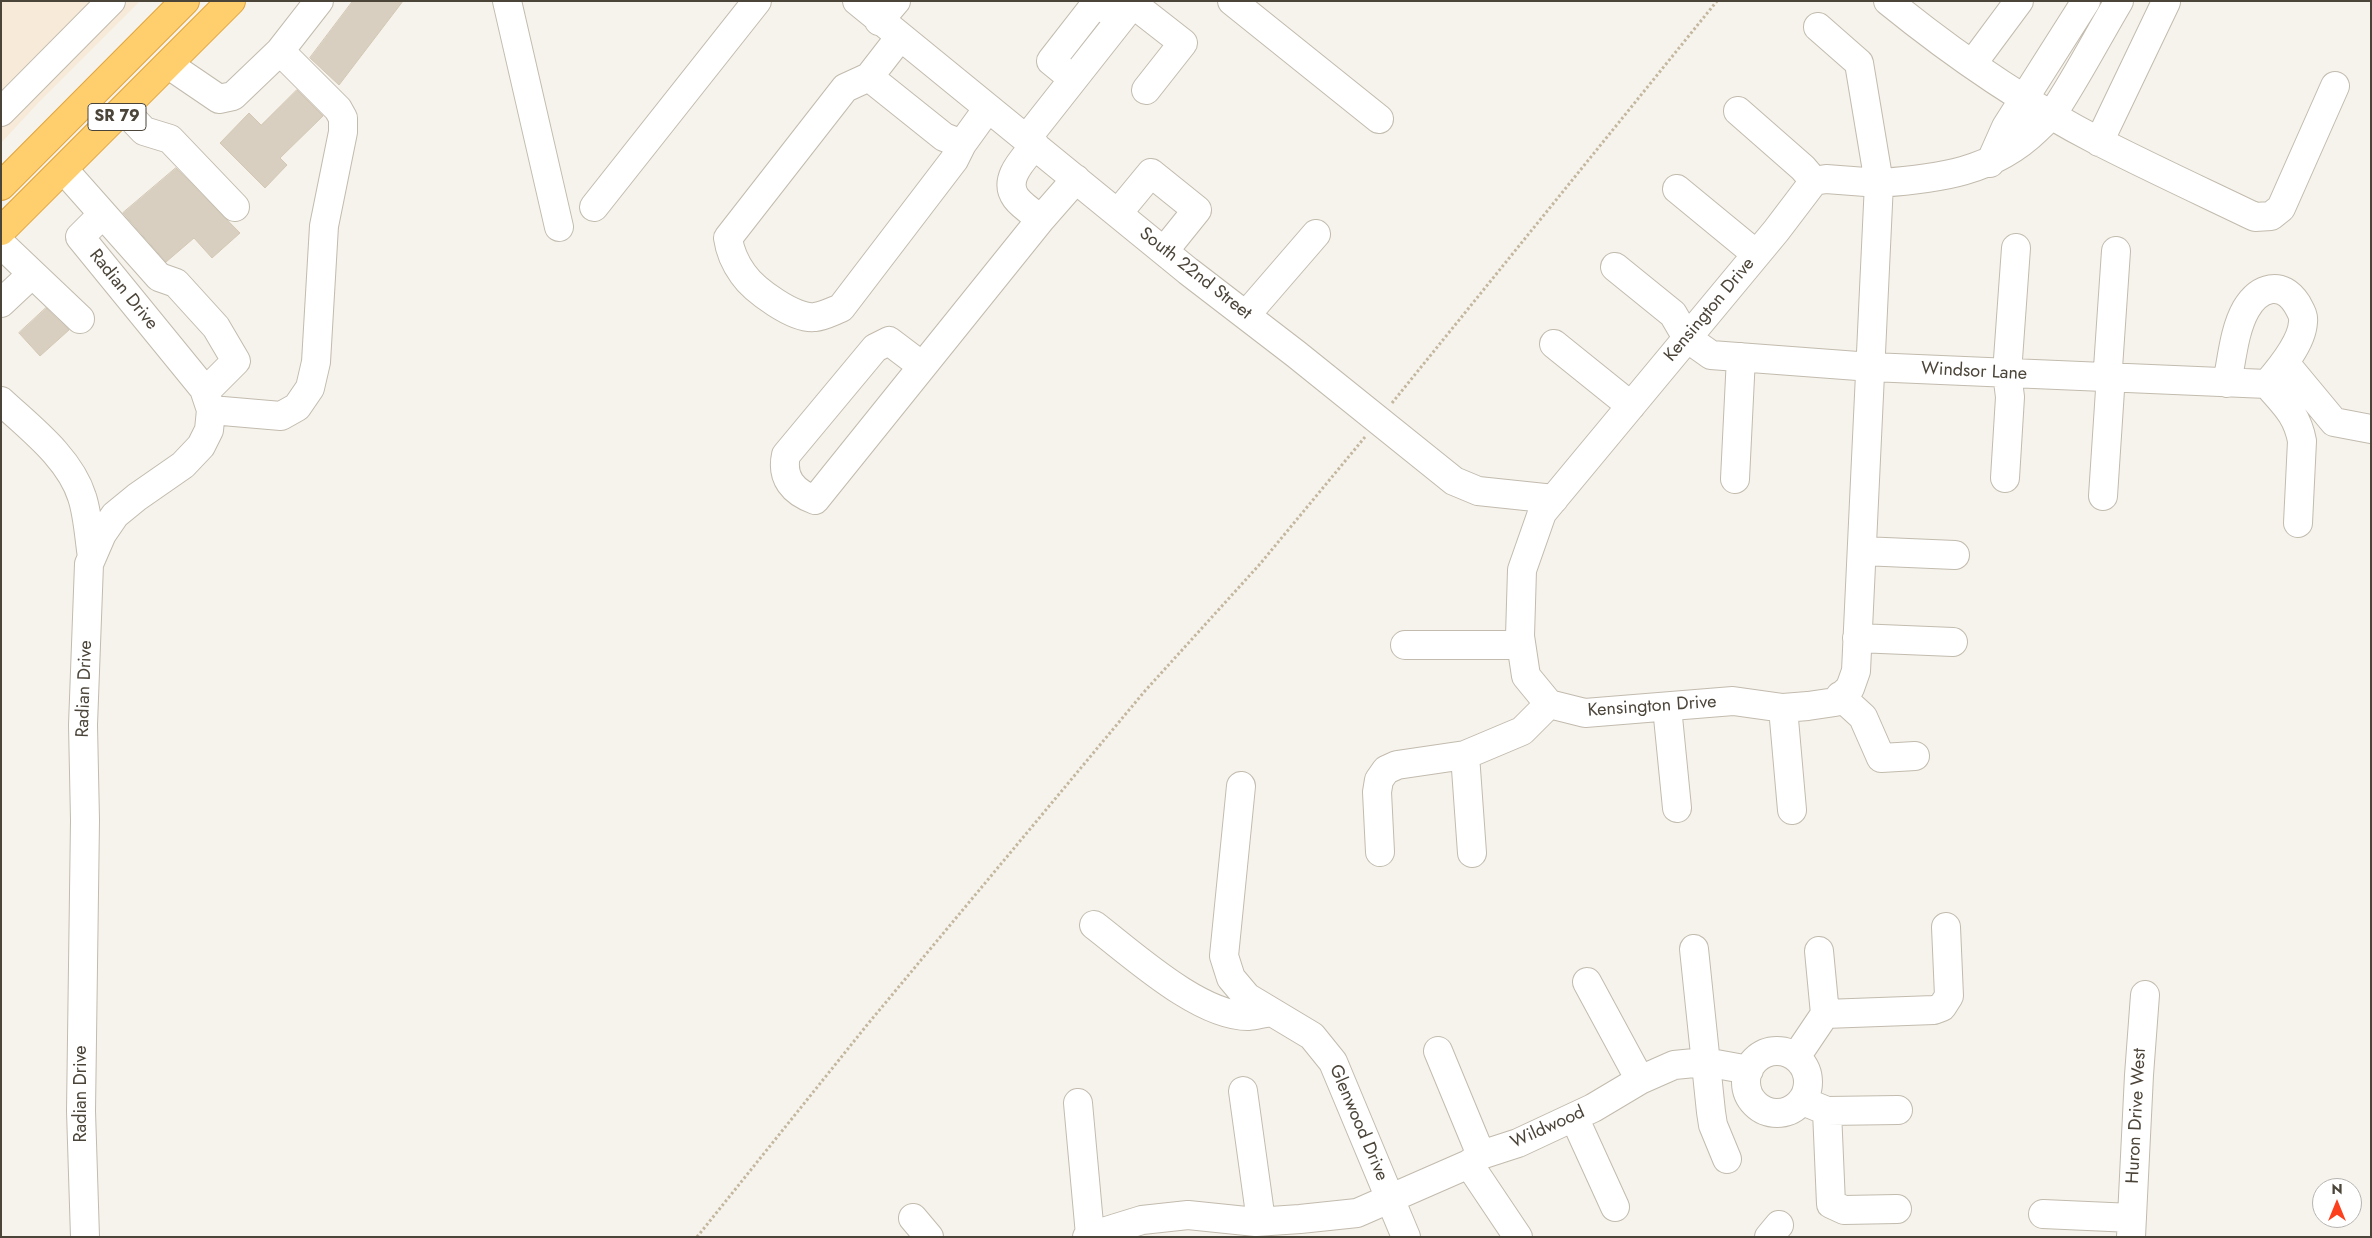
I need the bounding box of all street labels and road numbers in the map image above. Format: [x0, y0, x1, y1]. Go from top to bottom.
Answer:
road number: SR 79 [88, 104, 146, 130]
street label: South 22nd Street [1134, 223, 1256, 325]
street label: Radian Drive [84, 245, 162, 335]
street label: Kensington Drive [1660, 254, 1760, 366]
street label: Windsor Lane [1920, 358, 2028, 386]
street label: Radian Drive [73, 640, 97, 738]
street label: Kensington Drive [1587, 692, 1717, 722]
street label: Radian Drive [71, 1045, 93, 1143]
street label: Huron Drive West [2123, 1048, 2151, 1184]
street label: Glenwood Drive [1324, 1062, 1392, 1184]
street label: Wildwood [1508, 1102, 1588, 1154]

